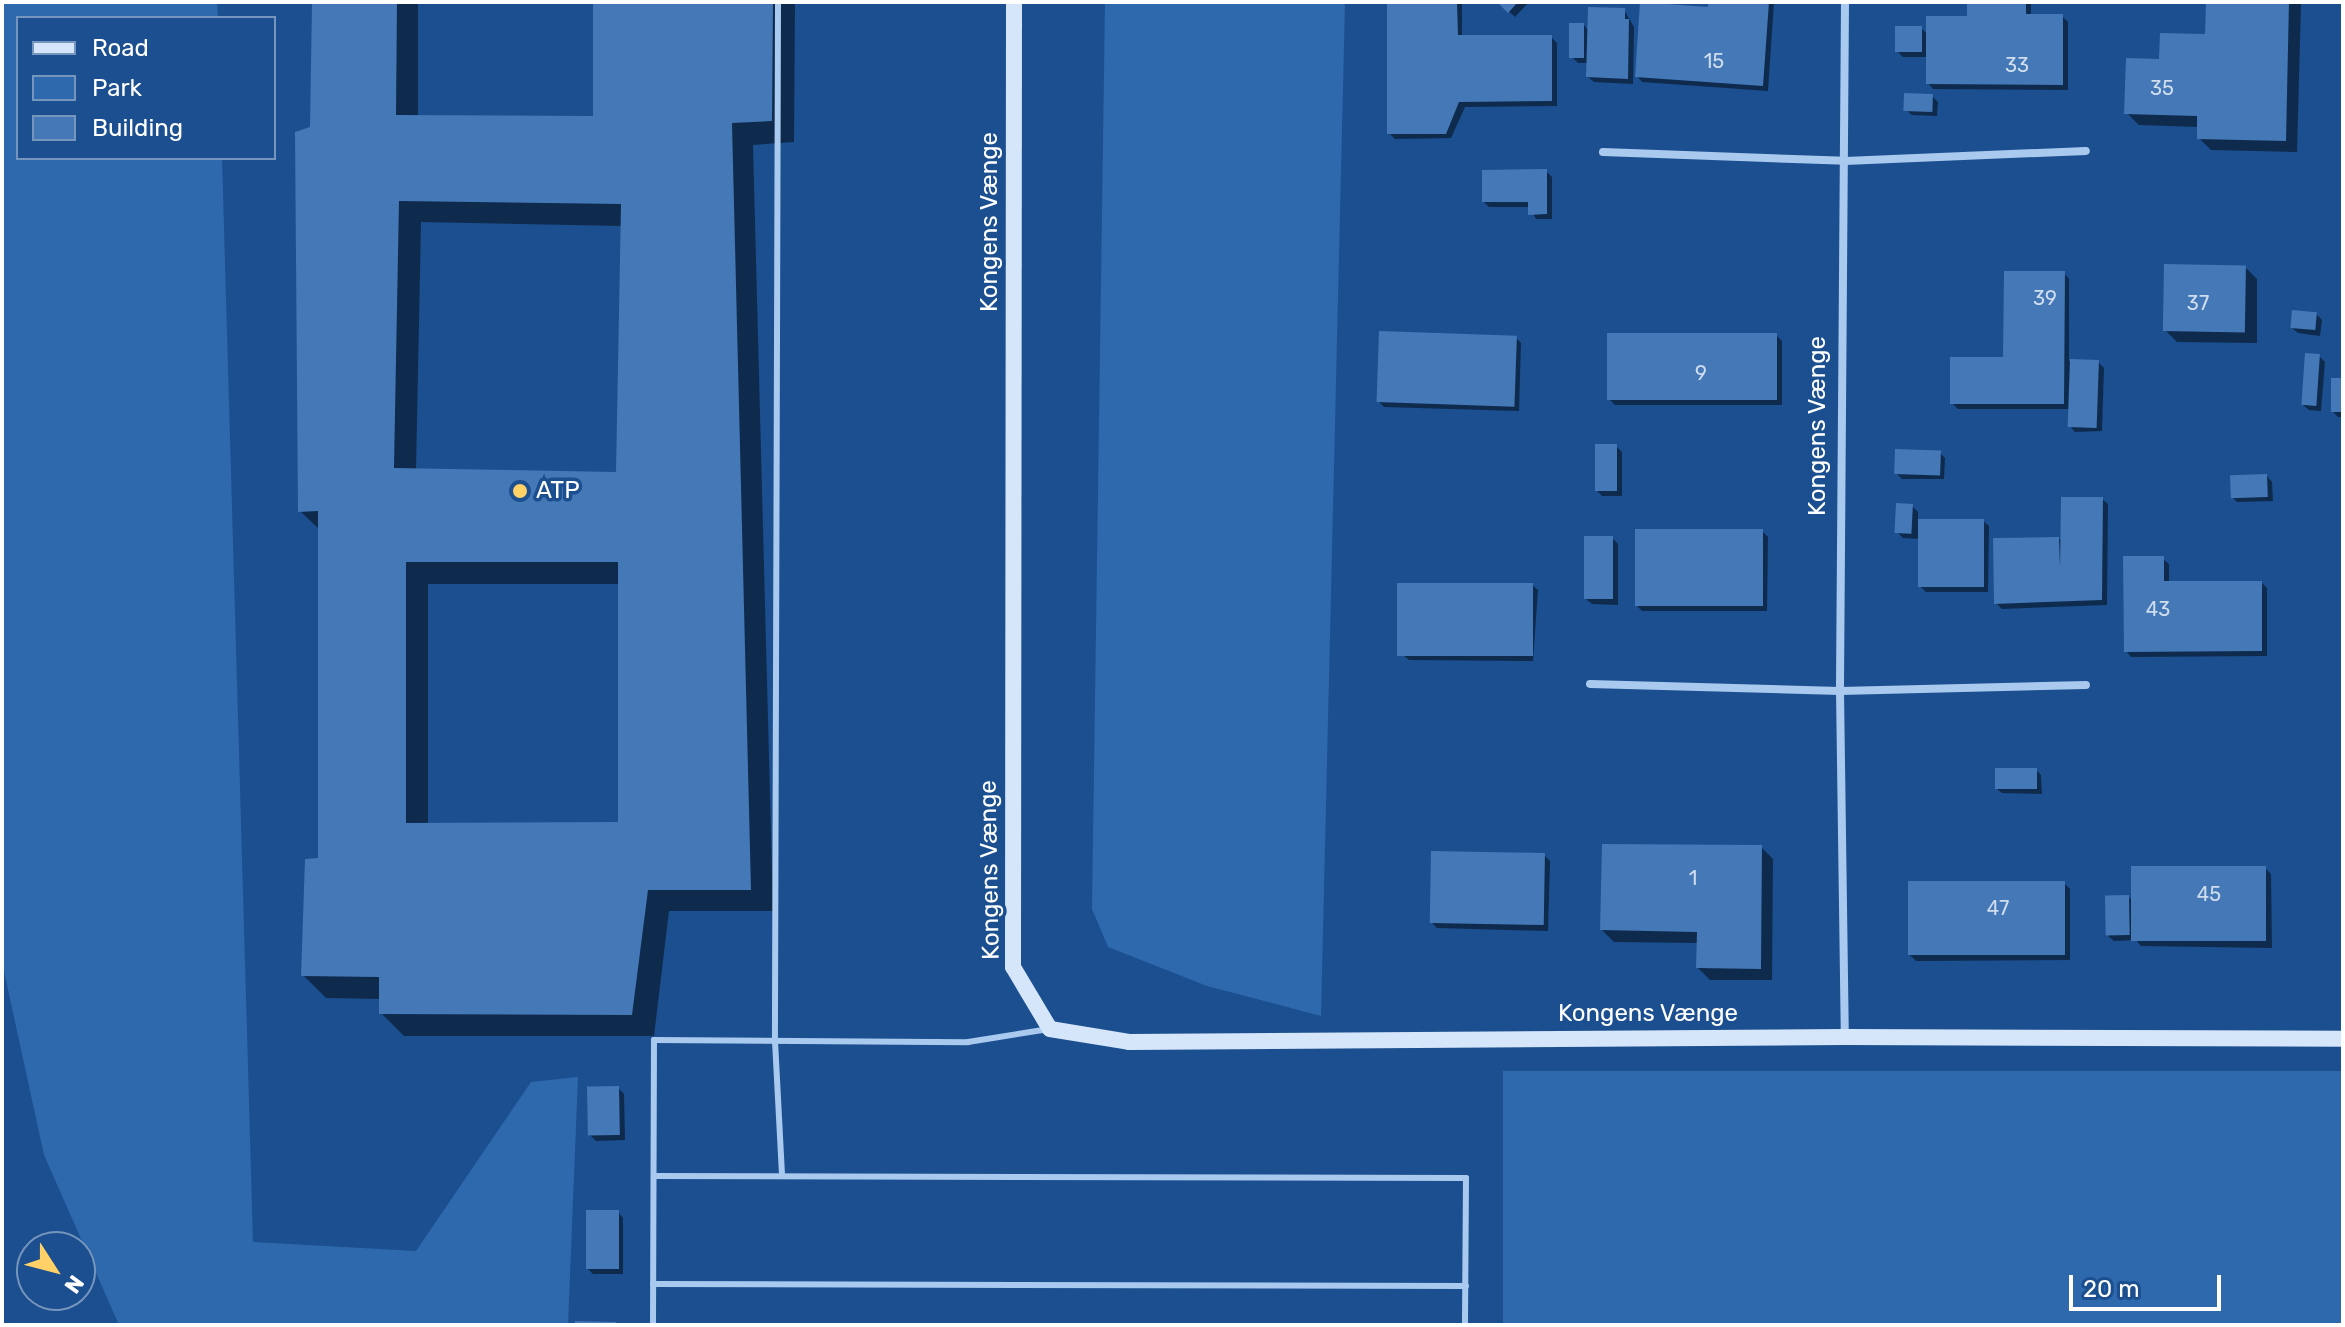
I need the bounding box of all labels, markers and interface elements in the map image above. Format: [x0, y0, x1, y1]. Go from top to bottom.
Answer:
legend [16, 16, 276, 160]
text: Road [92, 34, 149, 62]
house number: 15 [1704, 49, 1724, 73]
house number: 33 [2005, 53, 2029, 77]
text: Park [92, 74, 142, 102]
house number: 35 [2150, 76, 2174, 100]
text: Building [92, 114, 183, 142]
street label: Kongens Vænge [976, 132, 1004, 312]
house number: 39 [2033, 286, 2057, 310]
house number: 37 [2187, 291, 2209, 315]
street label: Kongens Vænge [1804, 336, 1832, 516]
house number: 9 [1695, 361, 1707, 385]
place label: ATP [536, 477, 580, 505]
marker: ATP [511, 482, 529, 500]
house number: 43 [2146, 597, 2170, 621]
street label: Kongens Vænge [974, 779, 1006, 961]
house number: 1 [1689, 866, 1697, 890]
house number: 45 [2197, 882, 2221, 906]
house number: 47 [1987, 896, 2009, 920]
street label: Kongens Vænge [1558, 1000, 1738, 1028]
north arrow [16, 1231, 96, 1311]
scale bar [2073, 1259, 2225, 1309]
text: N [59, 1270, 90, 1299]
text: 20 m [2083, 1275, 2140, 1303]

